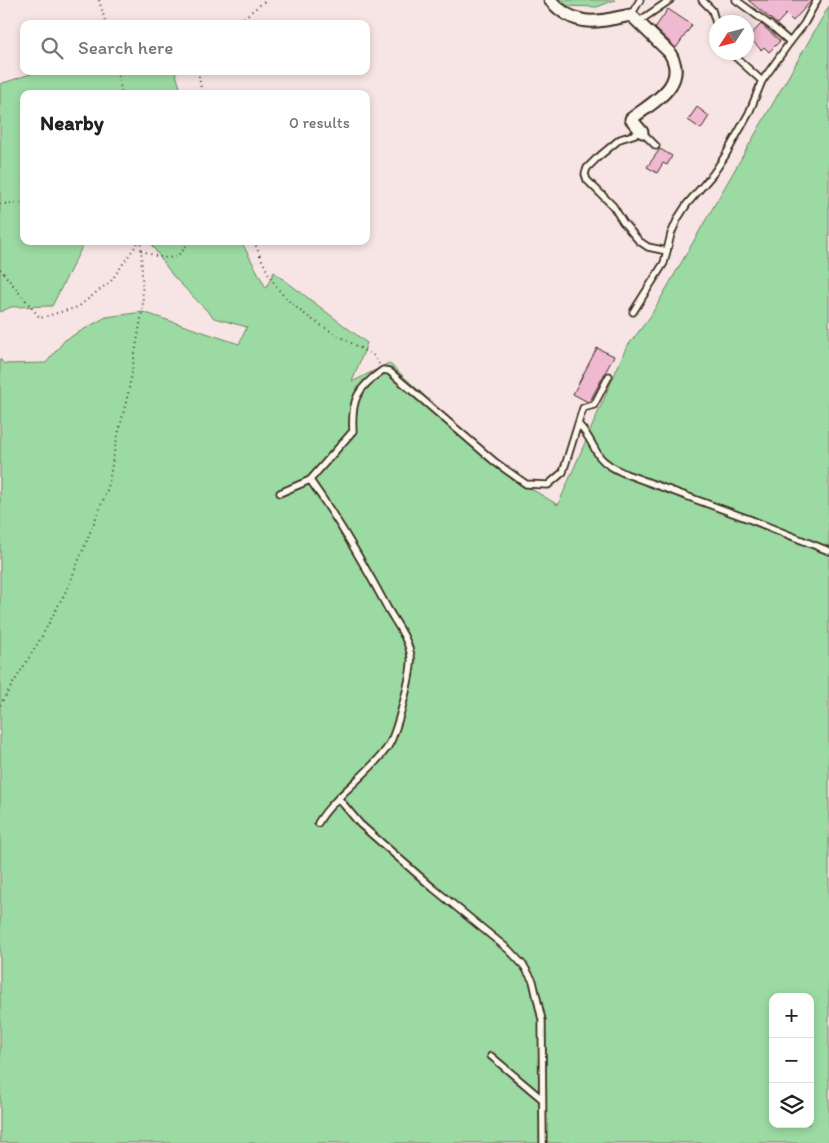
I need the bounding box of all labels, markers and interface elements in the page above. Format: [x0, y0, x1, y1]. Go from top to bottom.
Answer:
north arrow [709, 15, 754, 60]
search box [20, 20, 370, 75]
icon: search [38, 34, 66, 62]
text: Search here [78, 36, 173, 59]
text: Nearby [40, 110, 104, 135]
text: 0 results [289, 113, 350, 132]
map controls [769, 993, 814, 1128]
button: + [769, 993, 814, 1038]
button: − [769, 1038, 814, 1083]
button: layers [769, 1083, 814, 1128]

